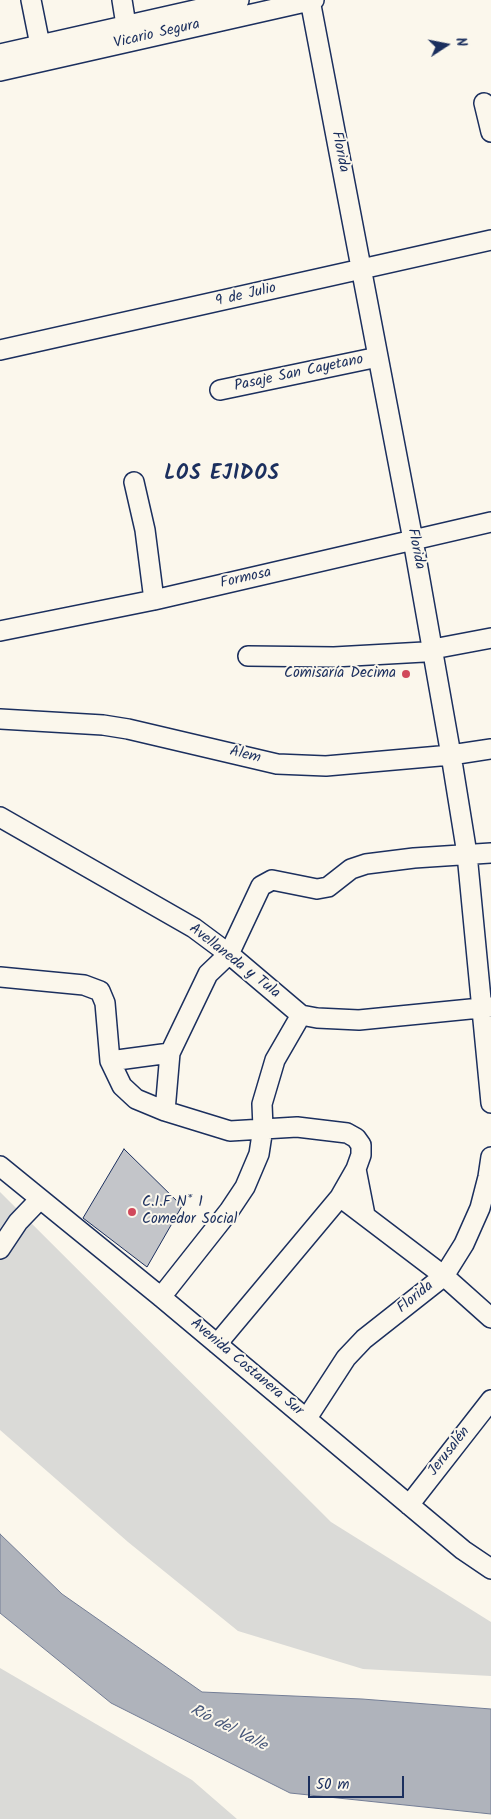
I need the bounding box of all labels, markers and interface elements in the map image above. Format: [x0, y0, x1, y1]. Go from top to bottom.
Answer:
street label: Vicario Segura [112, 16, 202, 54]
north arrow [421, 20, 471, 70]
text: N [449, 36, 472, 49]
street label: Florida [326, 130, 352, 174]
street label: 9 de Julio [214, 280, 278, 312]
street label: Pasaje San Cayetano [233, 352, 365, 396]
district label: LOS EJIDOS [163, 464, 281, 488]
street label: Florida [402, 527, 428, 571]
street label: Formosa [219, 564, 273, 594]
place label: Comisaría Decima [284, 665, 396, 683]
marker: Comisaría Decima [400, 668, 412, 680]
street label: Alem [228, 743, 262, 769]
street label: Avellaneda y Tula [185, 921, 283, 1003]
place label: C.I.F N* 1 Comedor Social [142, 1194, 237, 1229]
marker: C.I.F N* 1 Comedor Social [126, 1206, 138, 1218]
street label: Florida [394, 1278, 438, 1318]
street label: Avenida Costanera Sur [186, 1315, 306, 1421]
street label: Jerusalén [425, 1424, 475, 1480]
water label: Río del Valle [186, 1702, 270, 1756]
scale bar [311, 1766, 407, 1798]
text: 50 m [316, 1773, 350, 1797]

